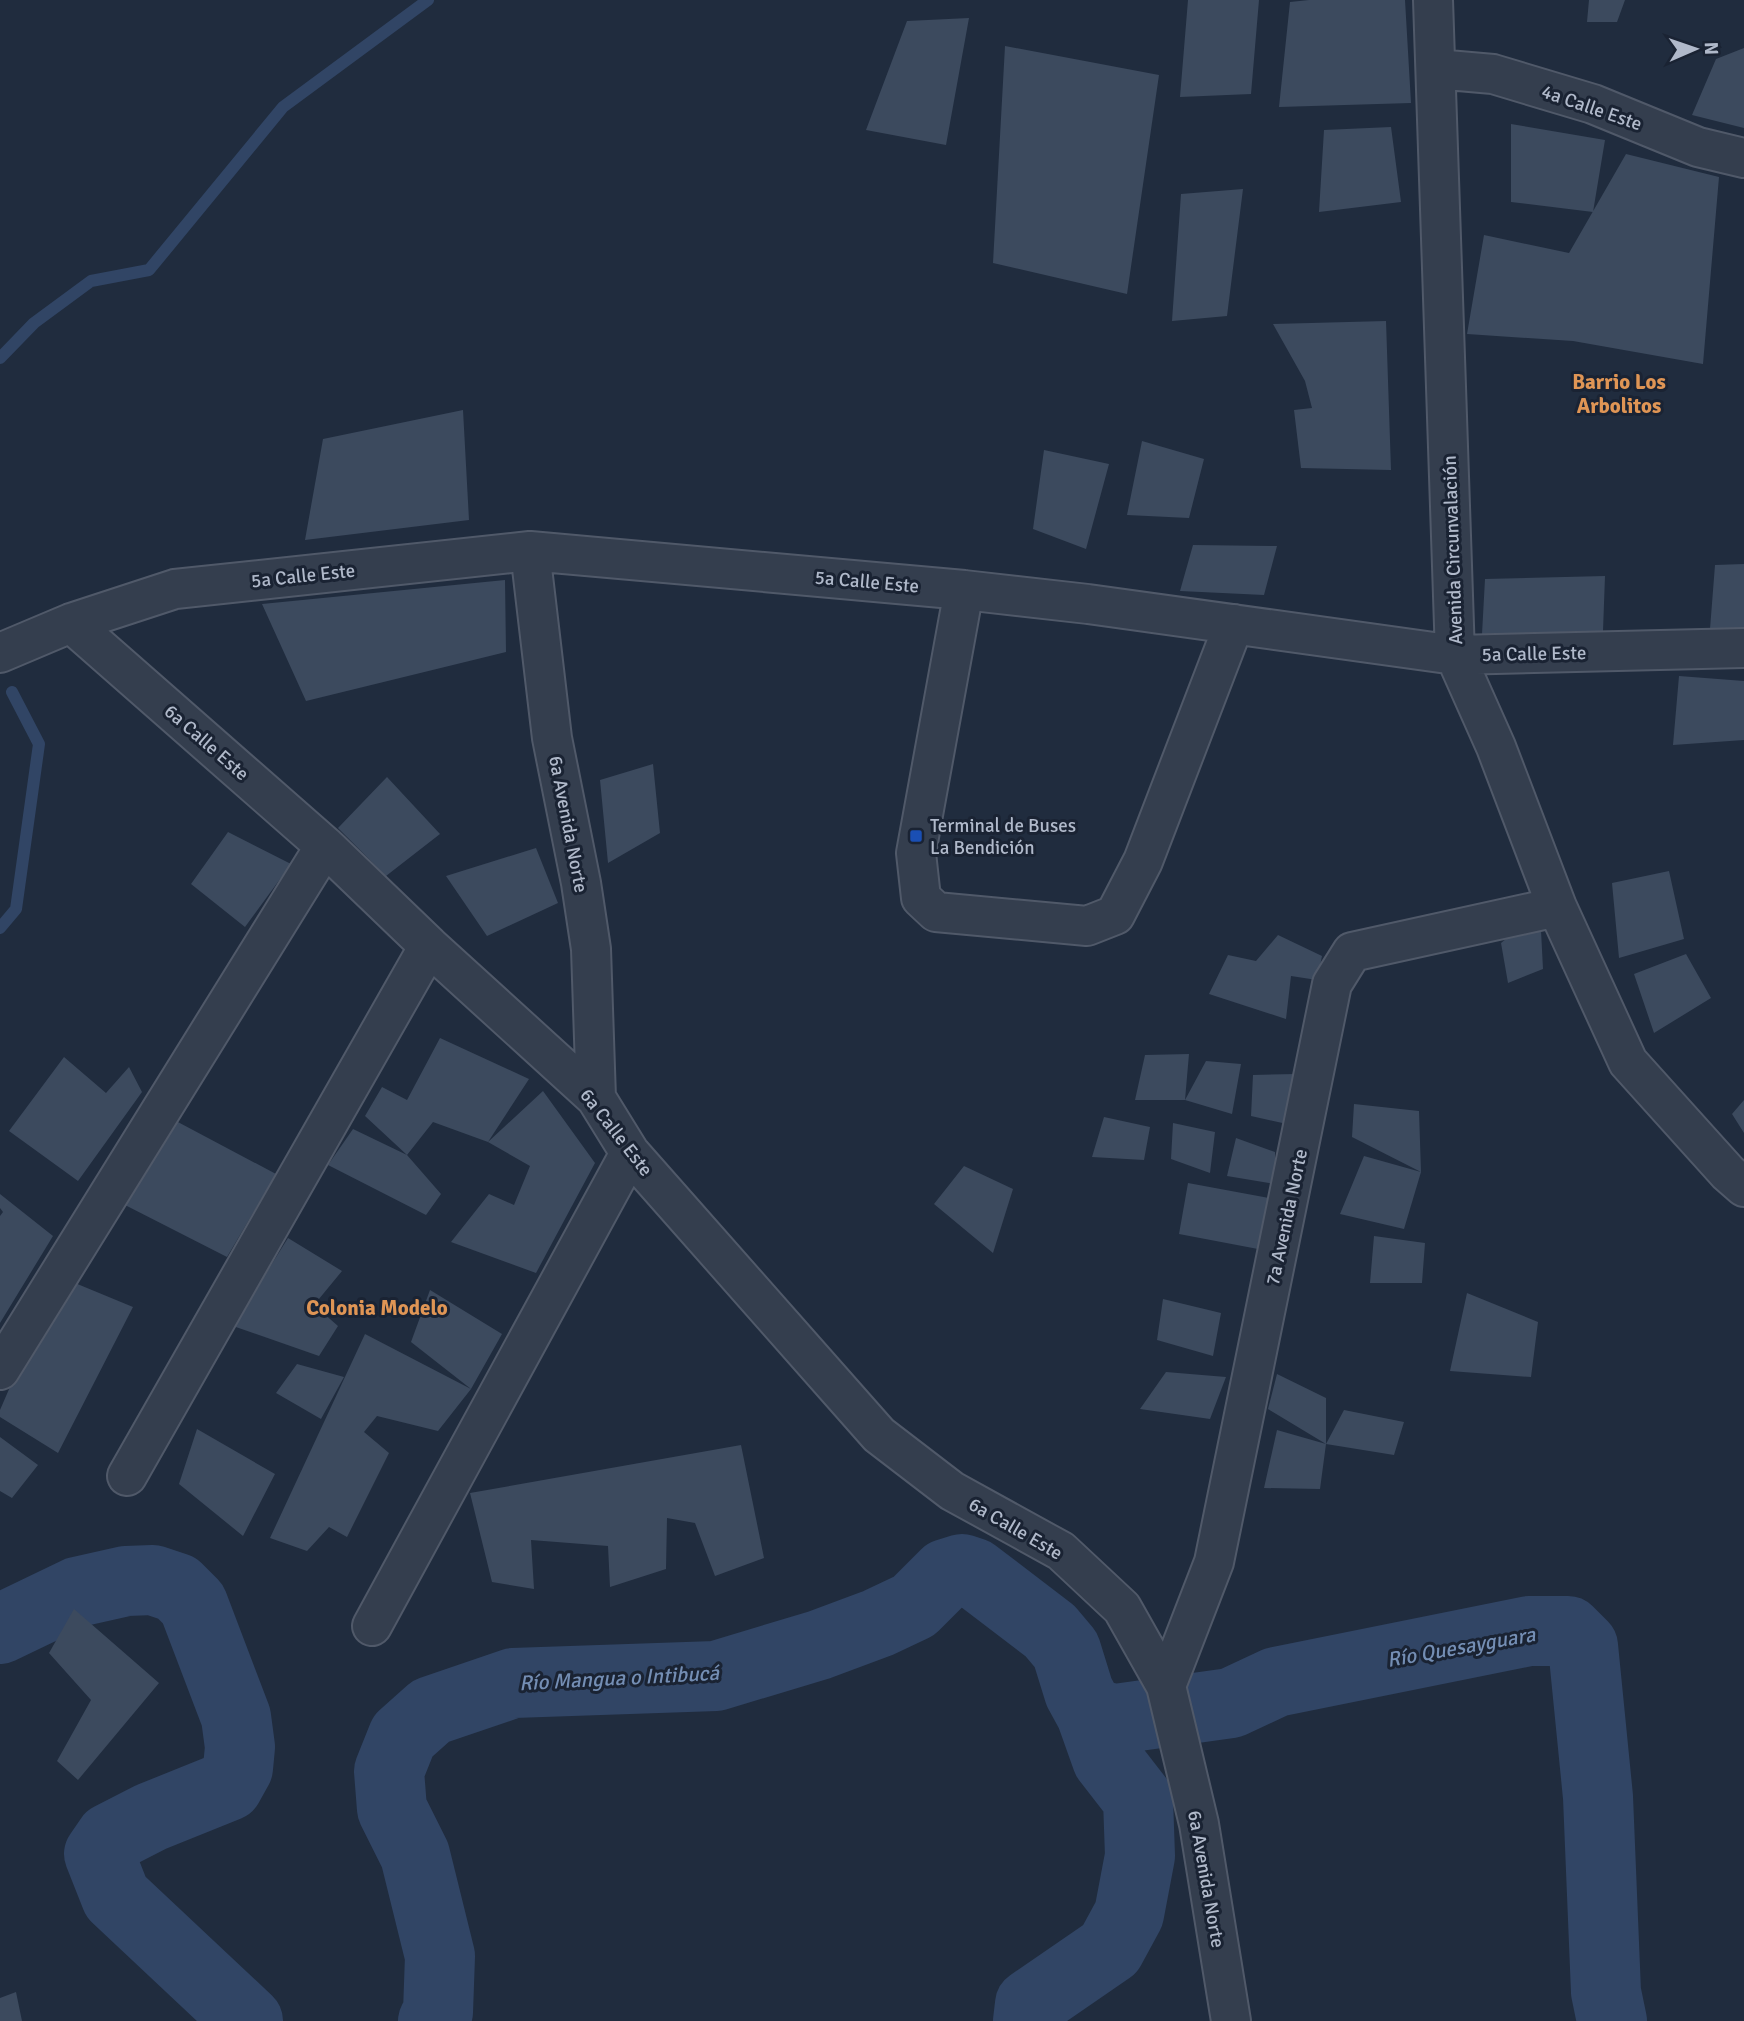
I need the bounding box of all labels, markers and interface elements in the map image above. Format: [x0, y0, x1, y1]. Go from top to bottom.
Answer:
north arrow [1660, 14, 1730, 84]
text: N [1699, 41, 1723, 55]
street label: 4a Calle Este [1538, 80, 1645, 136]
district label: Barrio Los Arbolitos [1572, 369, 1666, 419]
street label: Avenida Circunvalación [1438, 455, 1468, 645]
street label: 5a Calle Este [250, 559, 356, 593]
street label: 5a Calle Este [814, 565, 920, 599]
street label: 5a Calle Este [1482, 641, 1587, 667]
street label: 6a Calle Este [159, 699, 254, 786]
street label: 6a Avenida Norte [543, 754, 593, 895]
place label: Terminal de Buses La Bendición [930, 814, 1076, 860]
marker: Terminal de Buses La Bendición [908, 828, 924, 844]
street label: 6a Calle Este [575, 1084, 658, 1181]
street label: 7a Avenida Norte [1261, 1147, 1313, 1288]
district label: Colonia Modelo [306, 1295, 448, 1321]
street label: 6a Calle Este [964, 1492, 1067, 1565]
water label: Río Quesayguara [1385, 1621, 1539, 1673]
water label: Río Mangua o Intibucá [518, 1660, 721, 1696]
street label: 6a Avenida Norte [1182, 1809, 1230, 1950]

